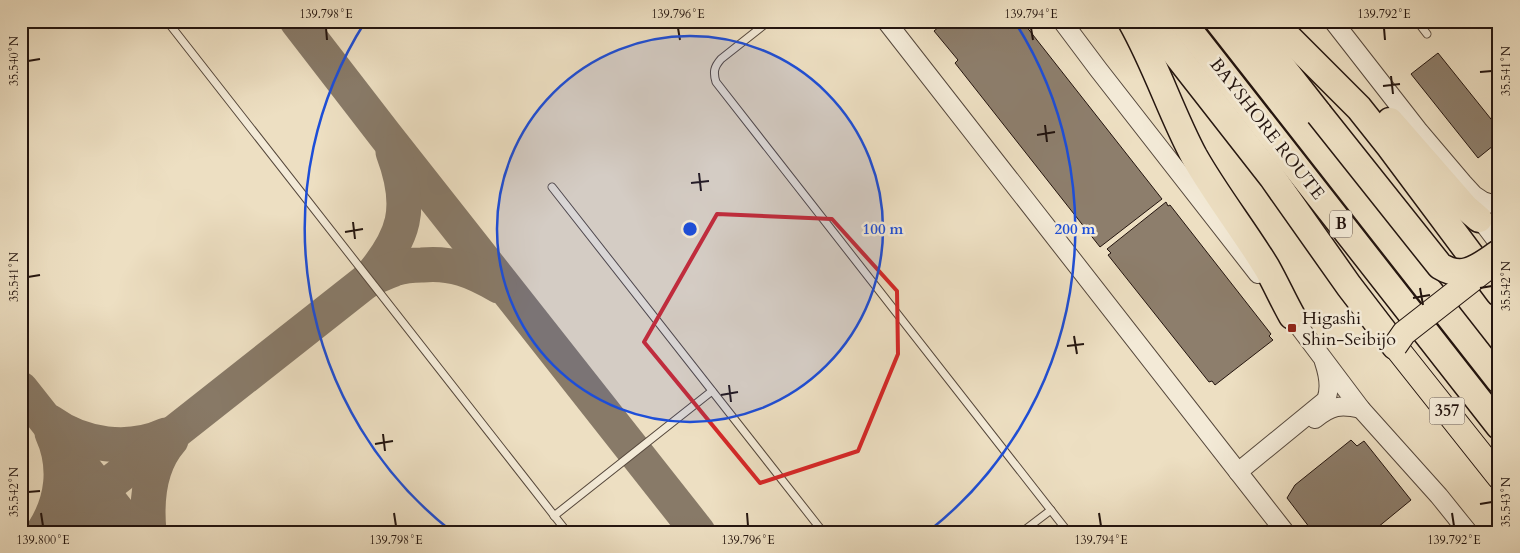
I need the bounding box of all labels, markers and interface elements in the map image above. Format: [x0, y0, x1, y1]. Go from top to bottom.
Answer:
text: 139.798°E [299, 6, 353, 22]
text: 139.796°E [651, 6, 705, 22]
text: 139.794°E [1004, 6, 1058, 22]
text: 139.792°E [1357, 6, 1411, 22]
text: 35.540°N [6, 35, 22, 86]
text: 35.541°N [1498, 45, 1514, 96]
street label: BAYSHORE ROUTE [1204, 53, 1330, 205]
road number: B [1330, 210, 1352, 238]
text: 100 m [863, 219, 904, 239]
text: 200 m [1055, 219, 1096, 239]
centre of rings [681, 220, 699, 238]
text: 35.541°N [6, 251, 22, 302]
text: 35.542°N [1498, 260, 1514, 311]
place label: Higashi Shin-Seibijo [1302, 306, 1396, 352]
marker: Higashi Shin-Seibijo [1286, 322, 1298, 334]
road number: 357 [1430, 398, 1464, 424]
text: 35.542°N [6, 466, 22, 517]
text: 35.543°N [1498, 476, 1514, 527]
text: 139.800°E [16, 532, 70, 548]
text: 139.798°E [369, 532, 423, 548]
text: 139.796°E [721, 532, 775, 548]
text: 139.794°E [1074, 532, 1128, 548]
text: 139.792°E [1427, 532, 1481, 548]

